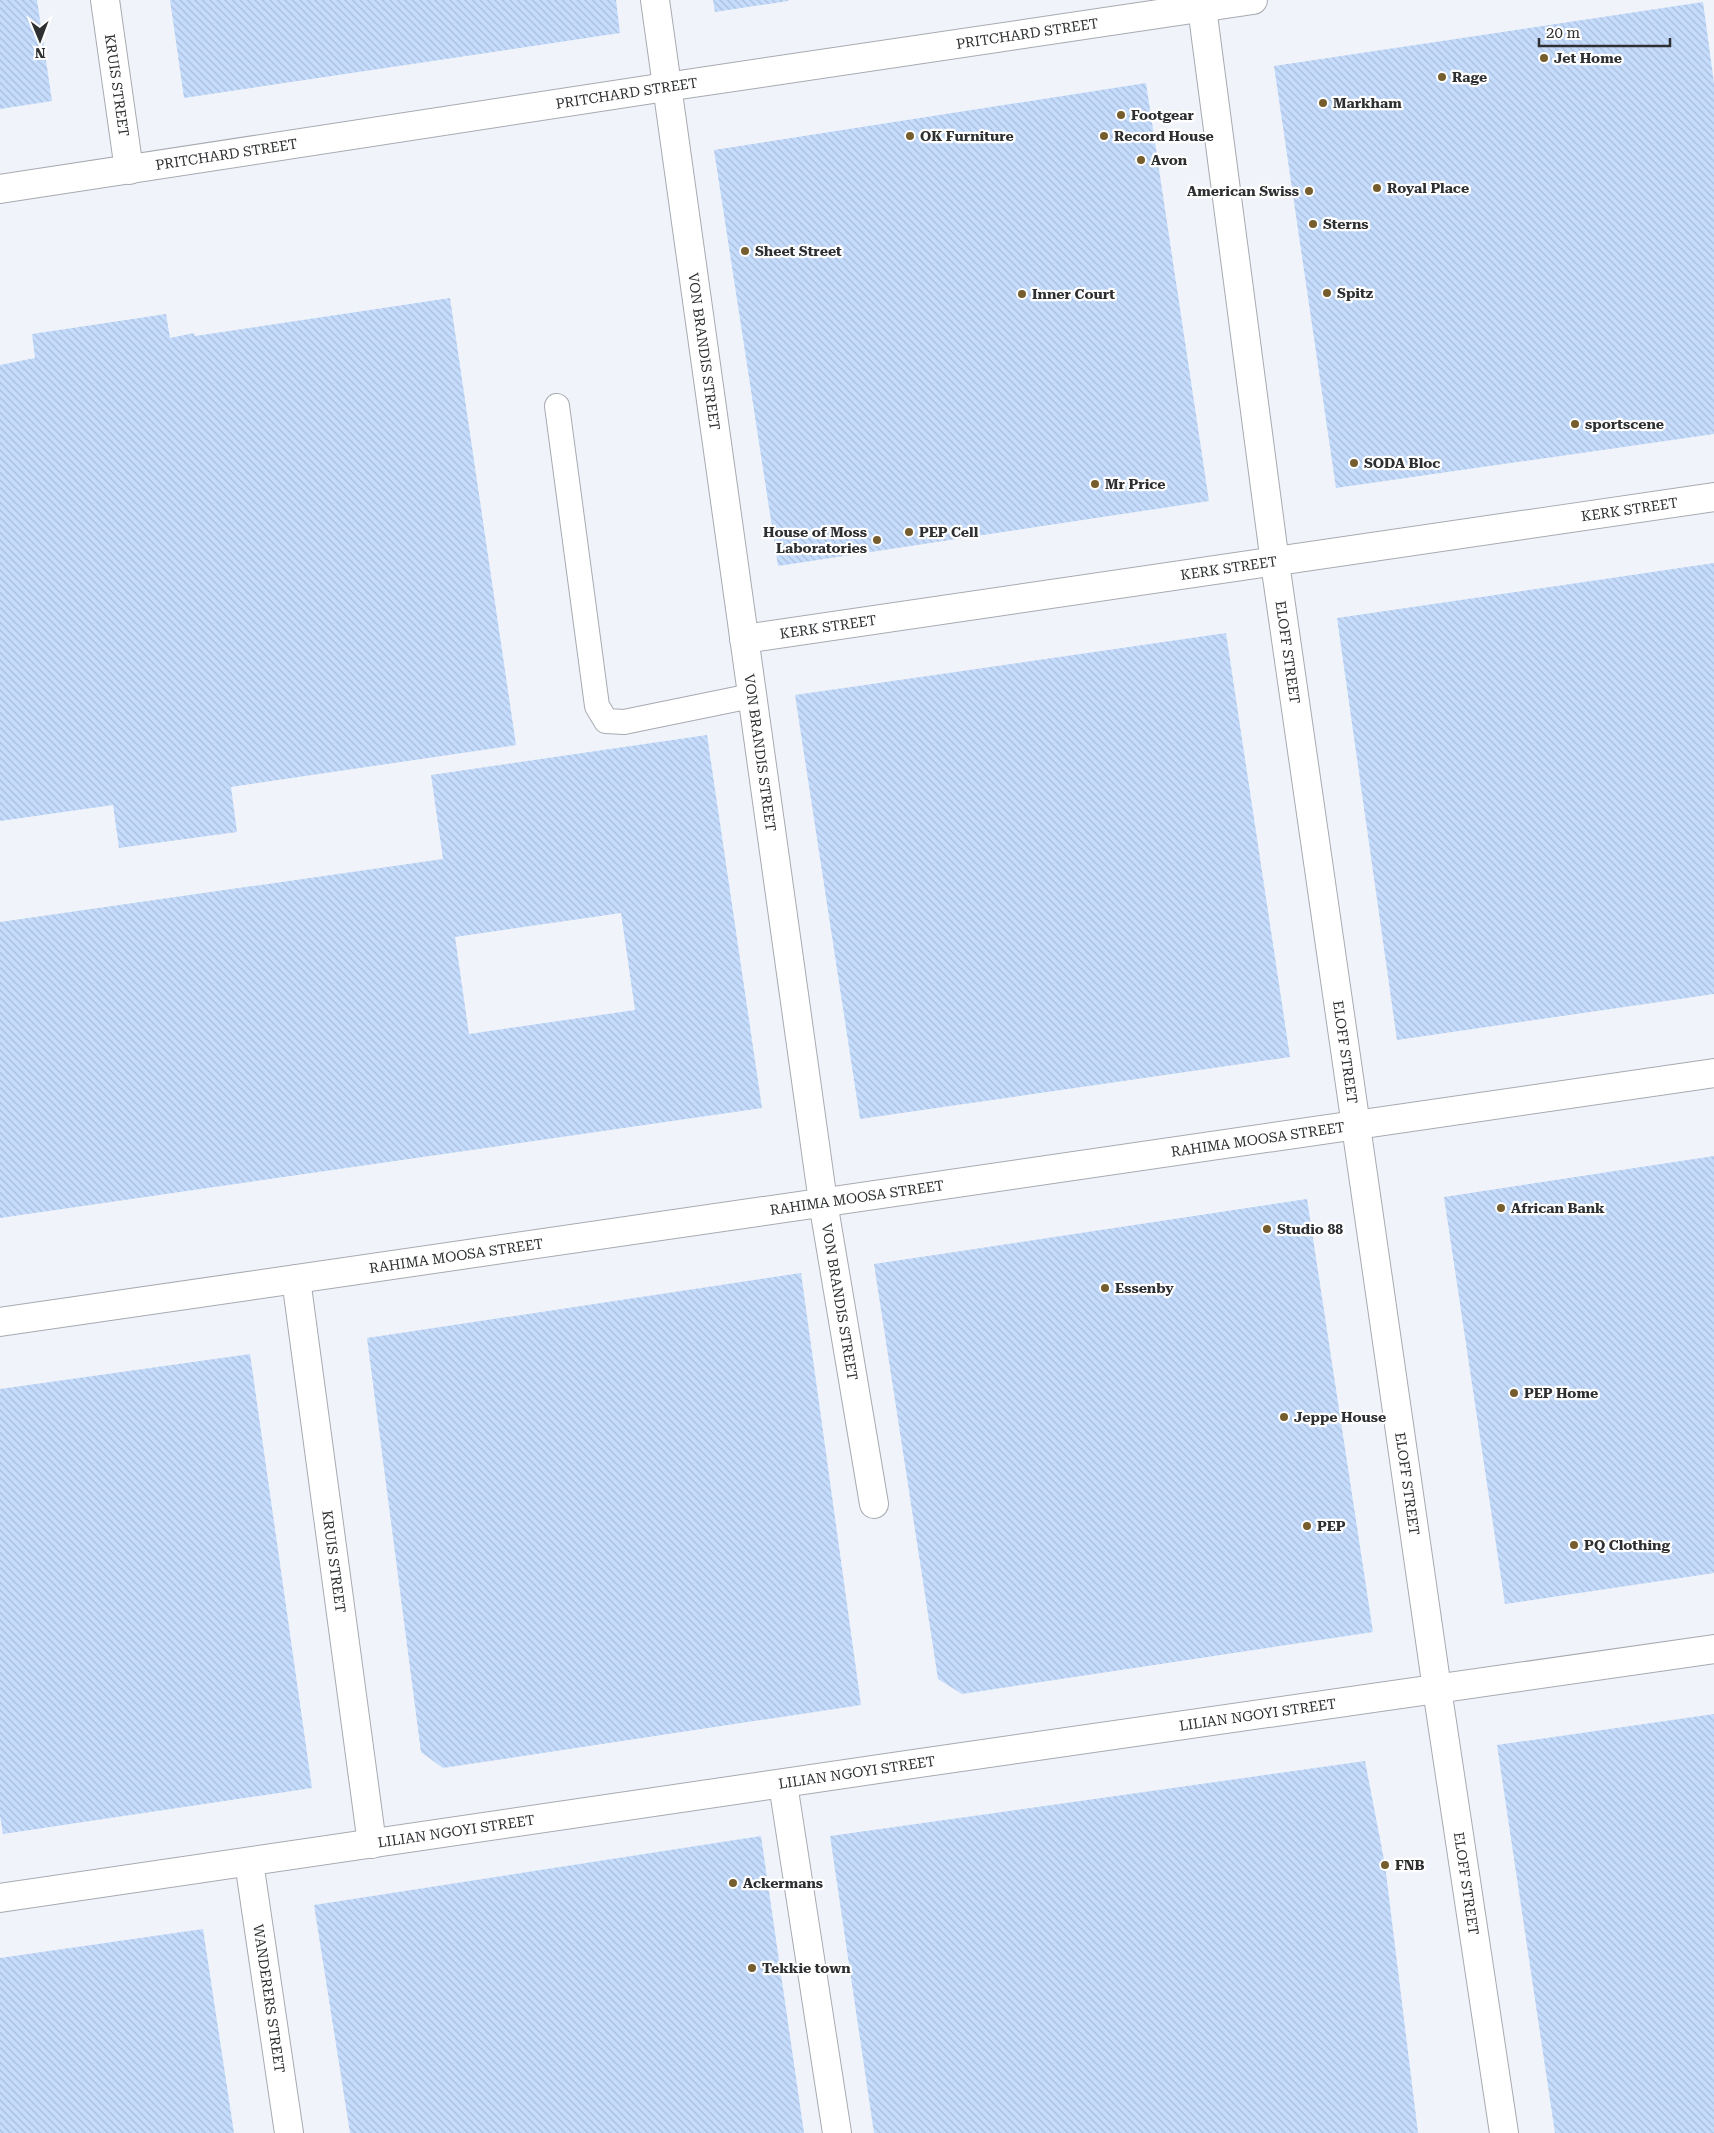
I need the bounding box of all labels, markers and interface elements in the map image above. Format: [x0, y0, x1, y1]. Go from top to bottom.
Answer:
north arrow [15, 15, 65, 65]
street label: PRITCHARD STREET [955, 15, 1099, 52]
scale bar [1539, 15, 1670, 47]
text: 20 m [1546, 24, 1581, 42]
street label: KRUIS STREET [102, 33, 132, 137]
text: N [34, 45, 46, 61]
place label: Jet Home [1554, 50, 1622, 66]
marker: Jet Home [1538, 52, 1550, 64]
place label: Rage [1452, 69, 1487, 85]
marker: Rage [1436, 71, 1448, 83]
street label: PRITCHARD STREET [555, 74, 699, 112]
place label: Markham [1333, 95, 1402, 111]
marker: Markham [1317, 97, 1329, 109]
place label: Footgear [1131, 107, 1194, 123]
marker: Footgear [1115, 109, 1127, 121]
place label: OK Furniture [920, 128, 1014, 144]
place label: Record House [1114, 128, 1214, 144]
marker: OK Furniture [904, 130, 916, 142]
marker: Record House [1098, 130, 1110, 142]
street label: PRITCHARD STREET [154, 136, 298, 173]
place label: Avon [1151, 152, 1188, 168]
marker: Avon [1135, 154, 1147, 166]
place label: Royal Place [1387, 180, 1469, 196]
marker: Royal Place [1371, 182, 1383, 194]
place label: American Swiss [1187, 183, 1299, 199]
marker: American Swiss [1303, 185, 1315, 197]
place label: Sterns [1323, 216, 1369, 232]
marker: Sterns [1307, 218, 1319, 230]
place label: Sheet Street [755, 243, 842, 259]
marker: Sheet Street [739, 245, 751, 257]
street label: VON BRANDIS STREET [685, 272, 723, 431]
place label: Spitz [1337, 285, 1373, 301]
place label: Inner Court [1032, 286, 1115, 302]
marker: Spitz [1321, 287, 1333, 299]
marker: Inner Court [1016, 288, 1028, 300]
place label: sportscene [1585, 416, 1664, 432]
marker: sportscene [1569, 418, 1581, 430]
place label: SODA Bloc [1364, 455, 1440, 471]
marker: SODA Bloc [1348, 457, 1360, 469]
place label: Mr Price [1105, 476, 1166, 492]
marker: Mr Price [1089, 478, 1101, 490]
street label: KERK STREET [1580, 494, 1679, 524]
place label: House of Moss Laboratories [763, 524, 867, 556]
place label: PEP Cell [919, 524, 979, 540]
marker: PEP Cell [903, 526, 915, 538]
marker: House of Moss Laboratories [871, 534, 883, 546]
street label: KERK STREET [1179, 553, 1278, 583]
street label: ELOFF STREET [1273, 600, 1303, 705]
street label: KERK STREET [779, 612, 877, 642]
street label: VON BRANDIS STREET [741, 673, 779, 832]
street label: ELOFF STREET [1330, 1000, 1361, 1105]
street label: RAHIMA MOOSA STREET [1170, 1119, 1346, 1160]
street label: RAHIMA MOOSA STREET [769, 1177, 945, 1218]
place label: African Bank [1511, 1200, 1605, 1216]
marker: African Bank [1495, 1202, 1507, 1214]
place label: Studio 88 [1277, 1221, 1343, 1237]
street label: VON BRANDIS STREET [819, 1222, 861, 1382]
marker: Studio 88 [1261, 1223, 1273, 1235]
street label: RAHIMA MOOSA STREET [368, 1235, 544, 1276]
place label: Essenby [1115, 1280, 1174, 1296]
marker: Essenby [1099, 1282, 1111, 1294]
place label: PEP Home [1524, 1385, 1598, 1401]
marker: PEP Home [1508, 1387, 1520, 1399]
place label: Jeppe House [1294, 1409, 1386, 1425]
marker: Jeppe House [1278, 1411, 1290, 1423]
street label: ELOFF STREET [1392, 1431, 1423, 1536]
street label: KRUIS STREET [319, 1509, 349, 1614]
place label: PEP [1317, 1518, 1346, 1534]
marker: PEP [1301, 1520, 1313, 1532]
place label: PQ Clothing [1584, 1537, 1670, 1553]
marker: PQ Clothing [1568, 1539, 1580, 1551]
street label: LILIAN NGOYI STREET [1178, 1695, 1337, 1734]
street label: LILIAN NGOYI STREET [777, 1753, 936, 1792]
street label: LILIAN NGOYI STREET [377, 1812, 536, 1850]
street label: ELOFF STREET [1451, 1831, 1482, 1936]
place label: FNB [1395, 1857, 1424, 1873]
marker: FNB [1379, 1859, 1391, 1871]
place label: Ackermans [743, 1875, 823, 1891]
marker: Ackermans [727, 1877, 739, 1889]
street label: WANDERERS STREET [250, 1923, 288, 2074]
place label: Tekkie town [762, 1960, 851, 1976]
marker: Tekkie town [746, 1962, 758, 1974]

